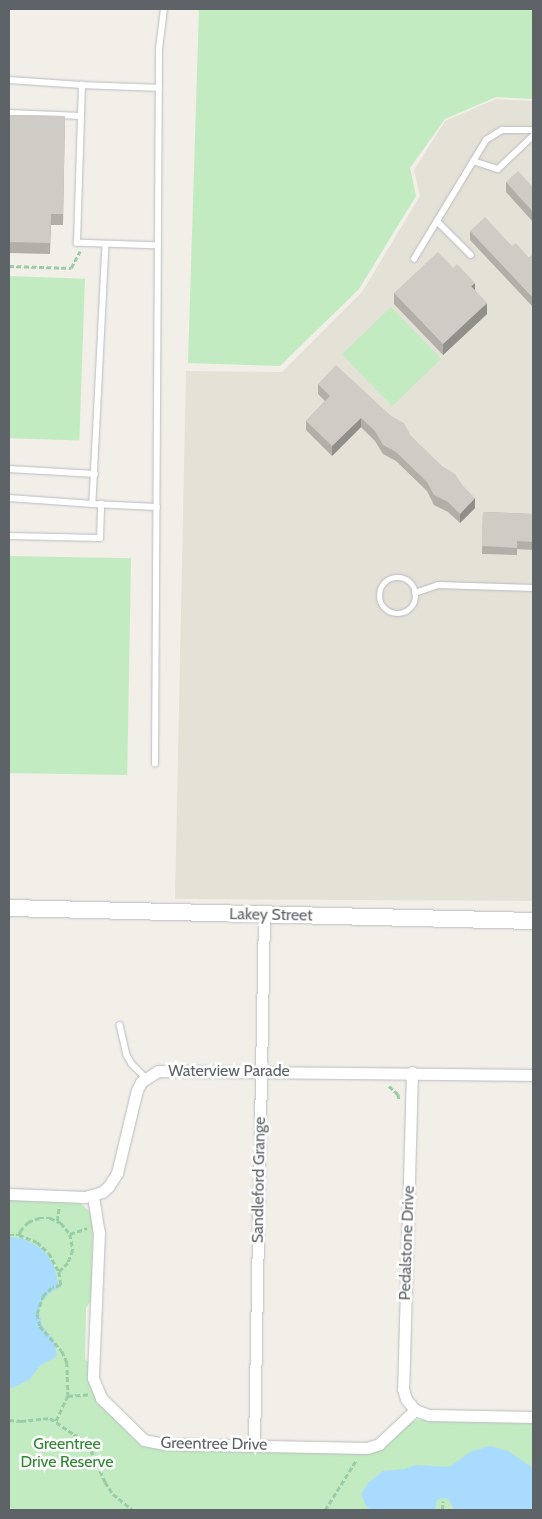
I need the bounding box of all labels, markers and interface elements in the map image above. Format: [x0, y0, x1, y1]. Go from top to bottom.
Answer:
street label: Lakey Street [229, 905, 313, 925]
street label: Waterview Parade [168, 1061, 290, 1081]
street label: Sandleford Grange [248, 1117, 270, 1243]
street label: Pedalstone Drive [395, 1185, 419, 1301]
street label: Greentree Drive [160, 1433, 268, 1455]
park label: Greentree Drive Reserve [21, 1434, 113, 1472]

